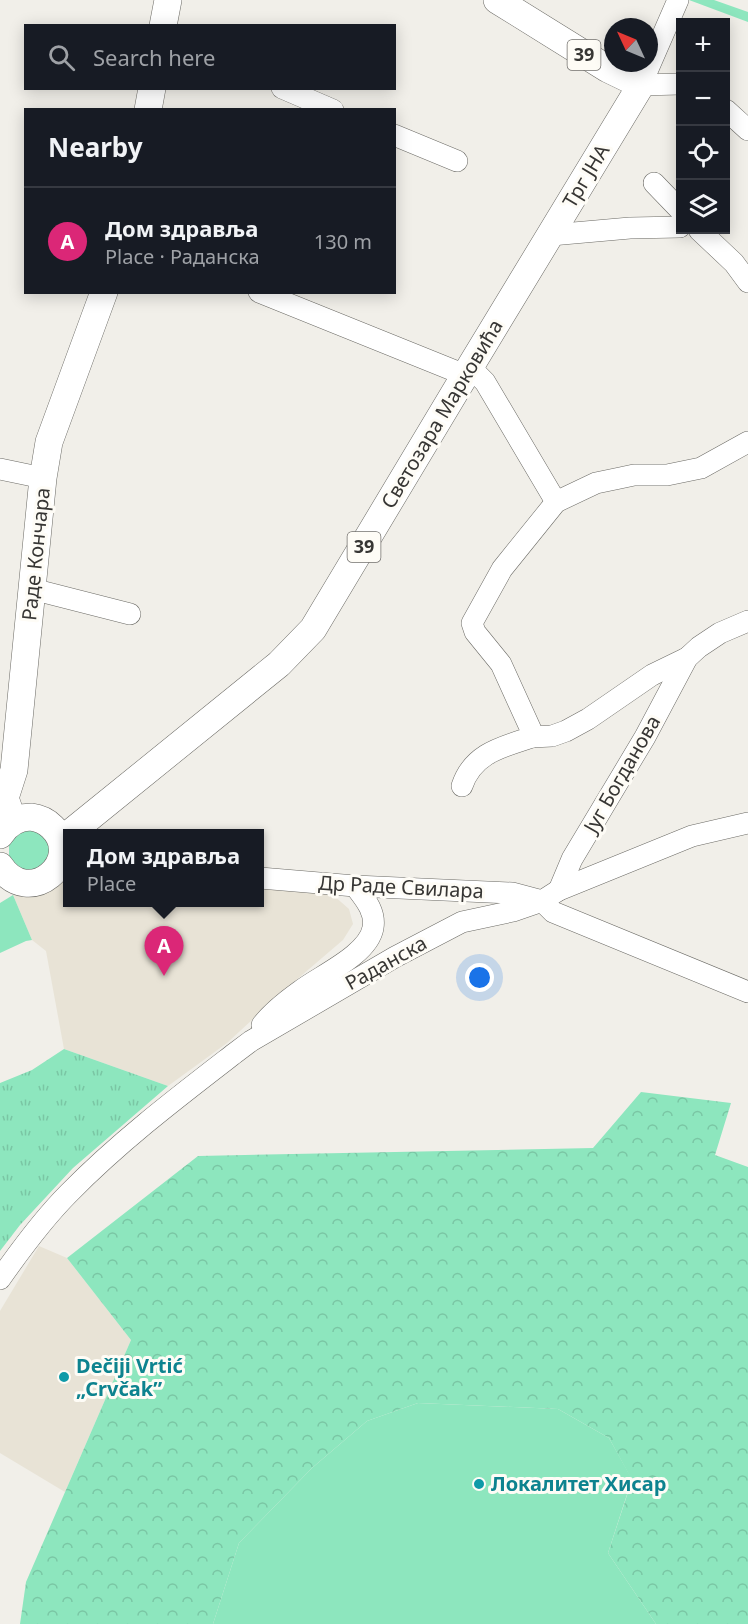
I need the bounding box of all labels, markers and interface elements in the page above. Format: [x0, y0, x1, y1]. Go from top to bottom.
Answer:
north arrow [604, 18, 658, 72]
map controls [676, 18, 730, 234]
button: + [676, 18, 730, 72]
search box [24, 24, 396, 90]
road number: 39 [568, 40, 600, 70]
icon: search [45, 41, 78, 74]
text: Search here [93, 42, 215, 72]
button: − [676, 72, 730, 126]
button: locate [676, 126, 730, 180]
text: Nearby [48, 129, 143, 165]
street label: Трг ЈНА [556, 139, 615, 213]
button: layers [676, 180, 730, 234]
text: Дом здравља [105, 213, 258, 243]
text: A [61, 228, 74, 255]
text: 130 m [314, 228, 372, 255]
text: Place · Раданска [105, 243, 260, 270]
street label: Светозара Марковића [374, 314, 509, 513]
street label: Раде Кончара [15, 486, 56, 622]
road number: 39 [348, 532, 380, 562]
street label: Југ Богданова [576, 710, 666, 839]
popup [63, 829, 264, 907]
text: Дом здравља [87, 840, 240, 870]
street label: Др Раде Свилара [318, 869, 484, 904]
text: Place [87, 870, 136, 897]
pin: A [144, 926, 184, 976]
street label: Раданска [340, 929, 431, 996]
your location [465, 963, 494, 992]
place label: Dečiji Vrtić „Crvčak” [76, 1352, 183, 1402]
marker: Dečiji Vrtić „Crvčak” [57, 1370, 71, 1384]
place label: Локалитет Хисар [491, 1470, 666, 1497]
marker: Локалитет Хисар [472, 1477, 486, 1491]

